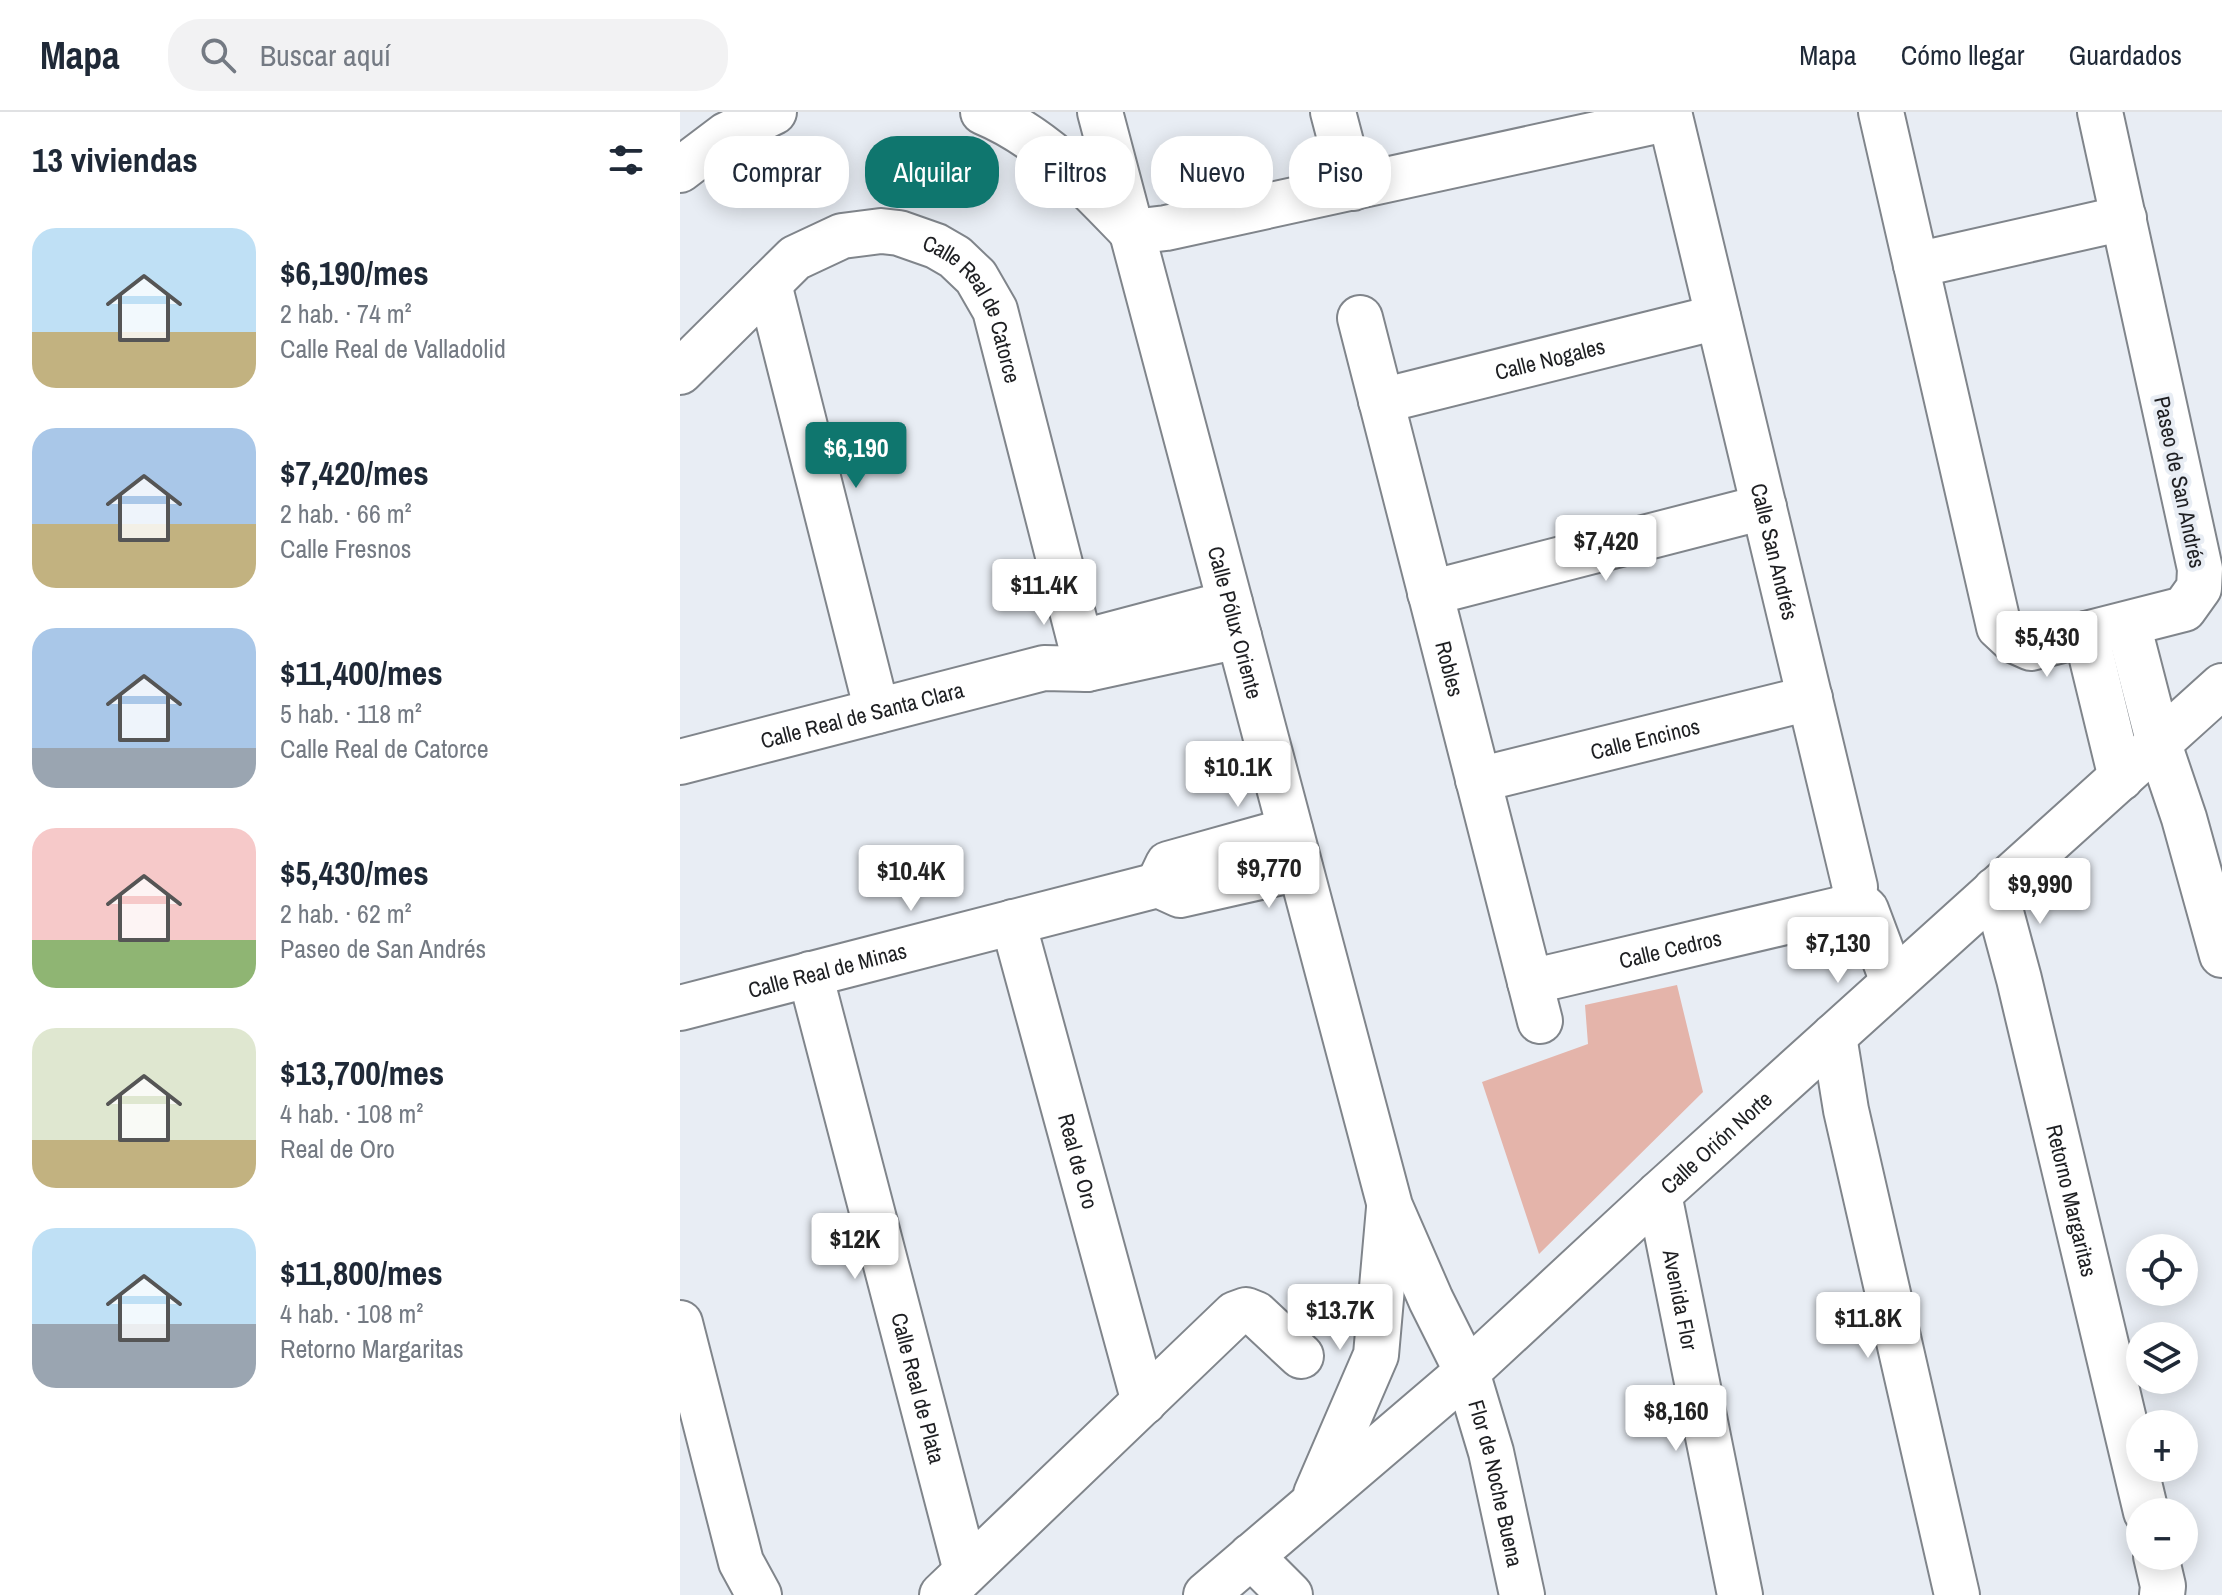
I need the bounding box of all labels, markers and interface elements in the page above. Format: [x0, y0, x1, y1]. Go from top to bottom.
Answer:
search box [168, 19, 728, 91]
text: Mapa [40, 30, 120, 81]
icon: search [196, 33, 240, 77]
text: Buscar aquí [260, 35, 391, 75]
text: Mapa [1799, 36, 1857, 74]
text: Cómo llegar [1901, 36, 2024, 74]
text: Guardados [2068, 36, 2182, 74]
chip: Comprar [704, 136, 849, 208]
chip: Alquilar [865, 136, 999, 208]
chip: Filtros [1015, 136, 1135, 208]
chip: Nuevo [1151, 136, 1273, 208]
chip: Piso [1289, 136, 1391, 208]
text: 13 viviendas [32, 137, 198, 183]
icon: filters [604, 138, 648, 182]
street label: Calle Real de Catorce [919, 228, 1028, 386]
text: $6,190/mes [280, 250, 429, 296]
icon: home [96, 260, 192, 356]
text: 2 hab. · 74 m² [280, 296, 412, 331]
text: Calle Real de Valladolid [280, 331, 506, 366]
street label: Calle Nogales [1492, 331, 1608, 387]
street label: Paseo de San Andrés [2147, 394, 2213, 570]
pin: $6,190 [791, 422, 921, 490]
text: $6,190 [823, 430, 889, 465]
text: $7,420/mes [280, 450, 429, 496]
icon: home [96, 460, 192, 556]
street label: Calle San Andrés [1744, 480, 1805, 623]
text: 2 hab. · 66 m² [280, 496, 412, 531]
pin: $7,420 [1541, 515, 1671, 583]
text: $7,420 [1573, 523, 1639, 558]
text: Calle Fresnos [280, 531, 412, 566]
street label: Calle Pólux Oriente [1201, 543, 1270, 702]
pin: $11.4K [979, 559, 1109, 627]
text: $11.4K [1010, 567, 1078, 602]
pin: $5,430 [1982, 611, 2112, 679]
text: $5,430 [2014, 619, 2080, 654]
street label: Robles [1428, 638, 1471, 700]
text: $11,400/mes [280, 650, 443, 696]
icon: home [96, 660, 192, 756]
street label: Calle Real de Santa Clara [757, 674, 967, 756]
text: 5 hab. · 118 m² [280, 696, 422, 731]
street label: Calle Encinos [1587, 711, 1703, 767]
text: Calle Real de Catorce [280, 731, 489, 766]
pin: $10.1K [1173, 741, 1303, 809]
text: $10.1K [1204, 749, 1272, 784]
pin: $9,770 [1204, 842, 1334, 910]
pin: $10.4K [846, 845, 976, 913]
text: $5,430/mes [280, 850, 429, 896]
text: $9,770 [1236, 850, 1302, 885]
text: $10.4K [877, 853, 945, 888]
pin: $9,990 [1975, 858, 2105, 926]
icon: home [96, 860, 192, 956]
text: $9,990 [2007, 866, 2073, 901]
text: 2 hab. · 62 m² [280, 896, 412, 931]
pin: $7,130 [1773, 917, 1903, 985]
street label: Calle Cedros [1616, 923, 1724, 976]
text: $7,130 [1805, 925, 1871, 960]
text: Paseo de San Andrés [280, 931, 486, 966]
street label: Calle Real de Minas [745, 935, 910, 1005]
text: $13,700/mes [280, 1050, 444, 1096]
icon: home [96, 1060, 192, 1156]
street label: Calle Orión Norte [1654, 1084, 1778, 1201]
text: 4 hab. · 108 m² [280, 1096, 423, 1131]
street label: Real de Oro [1051, 1110, 1106, 1212]
street label: Retorno Margaritas [2039, 1121, 2104, 1280]
text: Real de Oro [280, 1131, 395, 1166]
pin: $12K [808, 1213, 902, 1281]
text: $12K [830, 1221, 880, 1256]
map controls [2126, 1234, 2198, 1570]
button: locate [2126, 1234, 2198, 1306]
street label: Avenida Flor [1655, 1246, 1705, 1353]
text: $11,800/mes [280, 1250, 443, 1296]
icon: home [96, 1260, 192, 1356]
pin: $13.7K [1275, 1284, 1405, 1352]
text: $13.7K [1306, 1292, 1374, 1327]
pin: $11.8K [1803, 1292, 1933, 1360]
text: 4 hab. · 108 m² [280, 1296, 423, 1331]
text: $11.8K [1834, 1300, 1902, 1335]
street label: Calle Real de Plata [884, 1309, 952, 1467]
button: layers [2126, 1322, 2198, 1394]
text: Retorno Margaritas [280, 1331, 464, 1366]
pin: $8,160 [1611, 1385, 1741, 1453]
text: $8,160 [1643, 1393, 1709, 1428]
street label: Flor de Noche Buena [1461, 1396, 1530, 1570]
button: + [2126, 1410, 2198, 1482]
button: − [2126, 1498, 2198, 1570]

